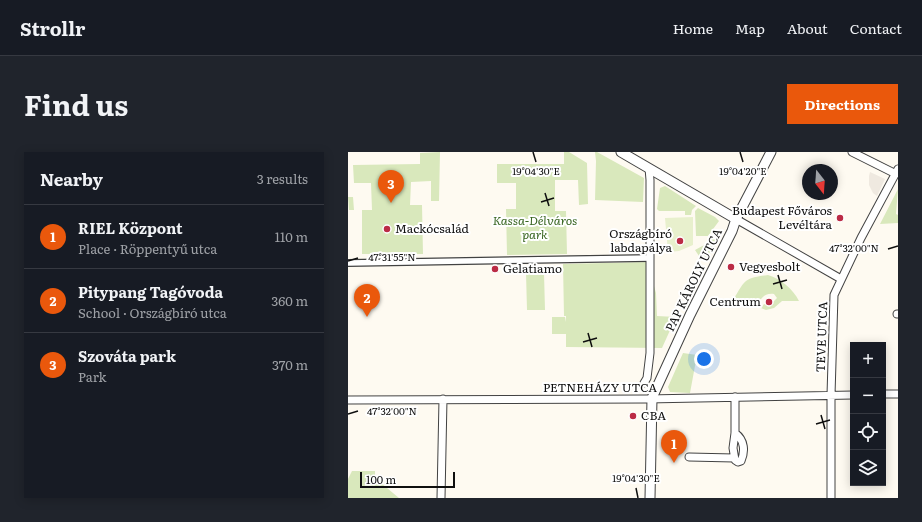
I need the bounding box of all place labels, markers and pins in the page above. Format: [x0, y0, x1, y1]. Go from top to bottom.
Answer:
pin: 3 [378, 170, 404, 203]
place label: Budapest Főváros Levéltára [732, 201, 833, 233]
marker: Budapest Főváros Levéltára [835, 213, 845, 223]
place label: Mackócsalád [395, 219, 470, 237]
marker: Mackócsalád [382, 224, 392, 234]
place label: Országbíró labdapálya [609, 224, 673, 256]
marker: Országbíró labdapálya [675, 236, 685, 246]
place label: Vegyesbolt [739, 257, 800, 275]
place label: Gelatiamo [503, 259, 562, 277]
marker: Vegyesbolt [726, 262, 736, 272]
marker: Gelatiamo [490, 264, 500, 274]
pin: 2 [354, 284, 380, 317]
place label: Centrum [709, 292, 761, 310]
marker: Centrum [764, 297, 774, 307]
place label: CBA [641, 406, 666, 424]
marker: CBA [628, 411, 638, 421]
pin: 1 [661, 430, 687, 463]

